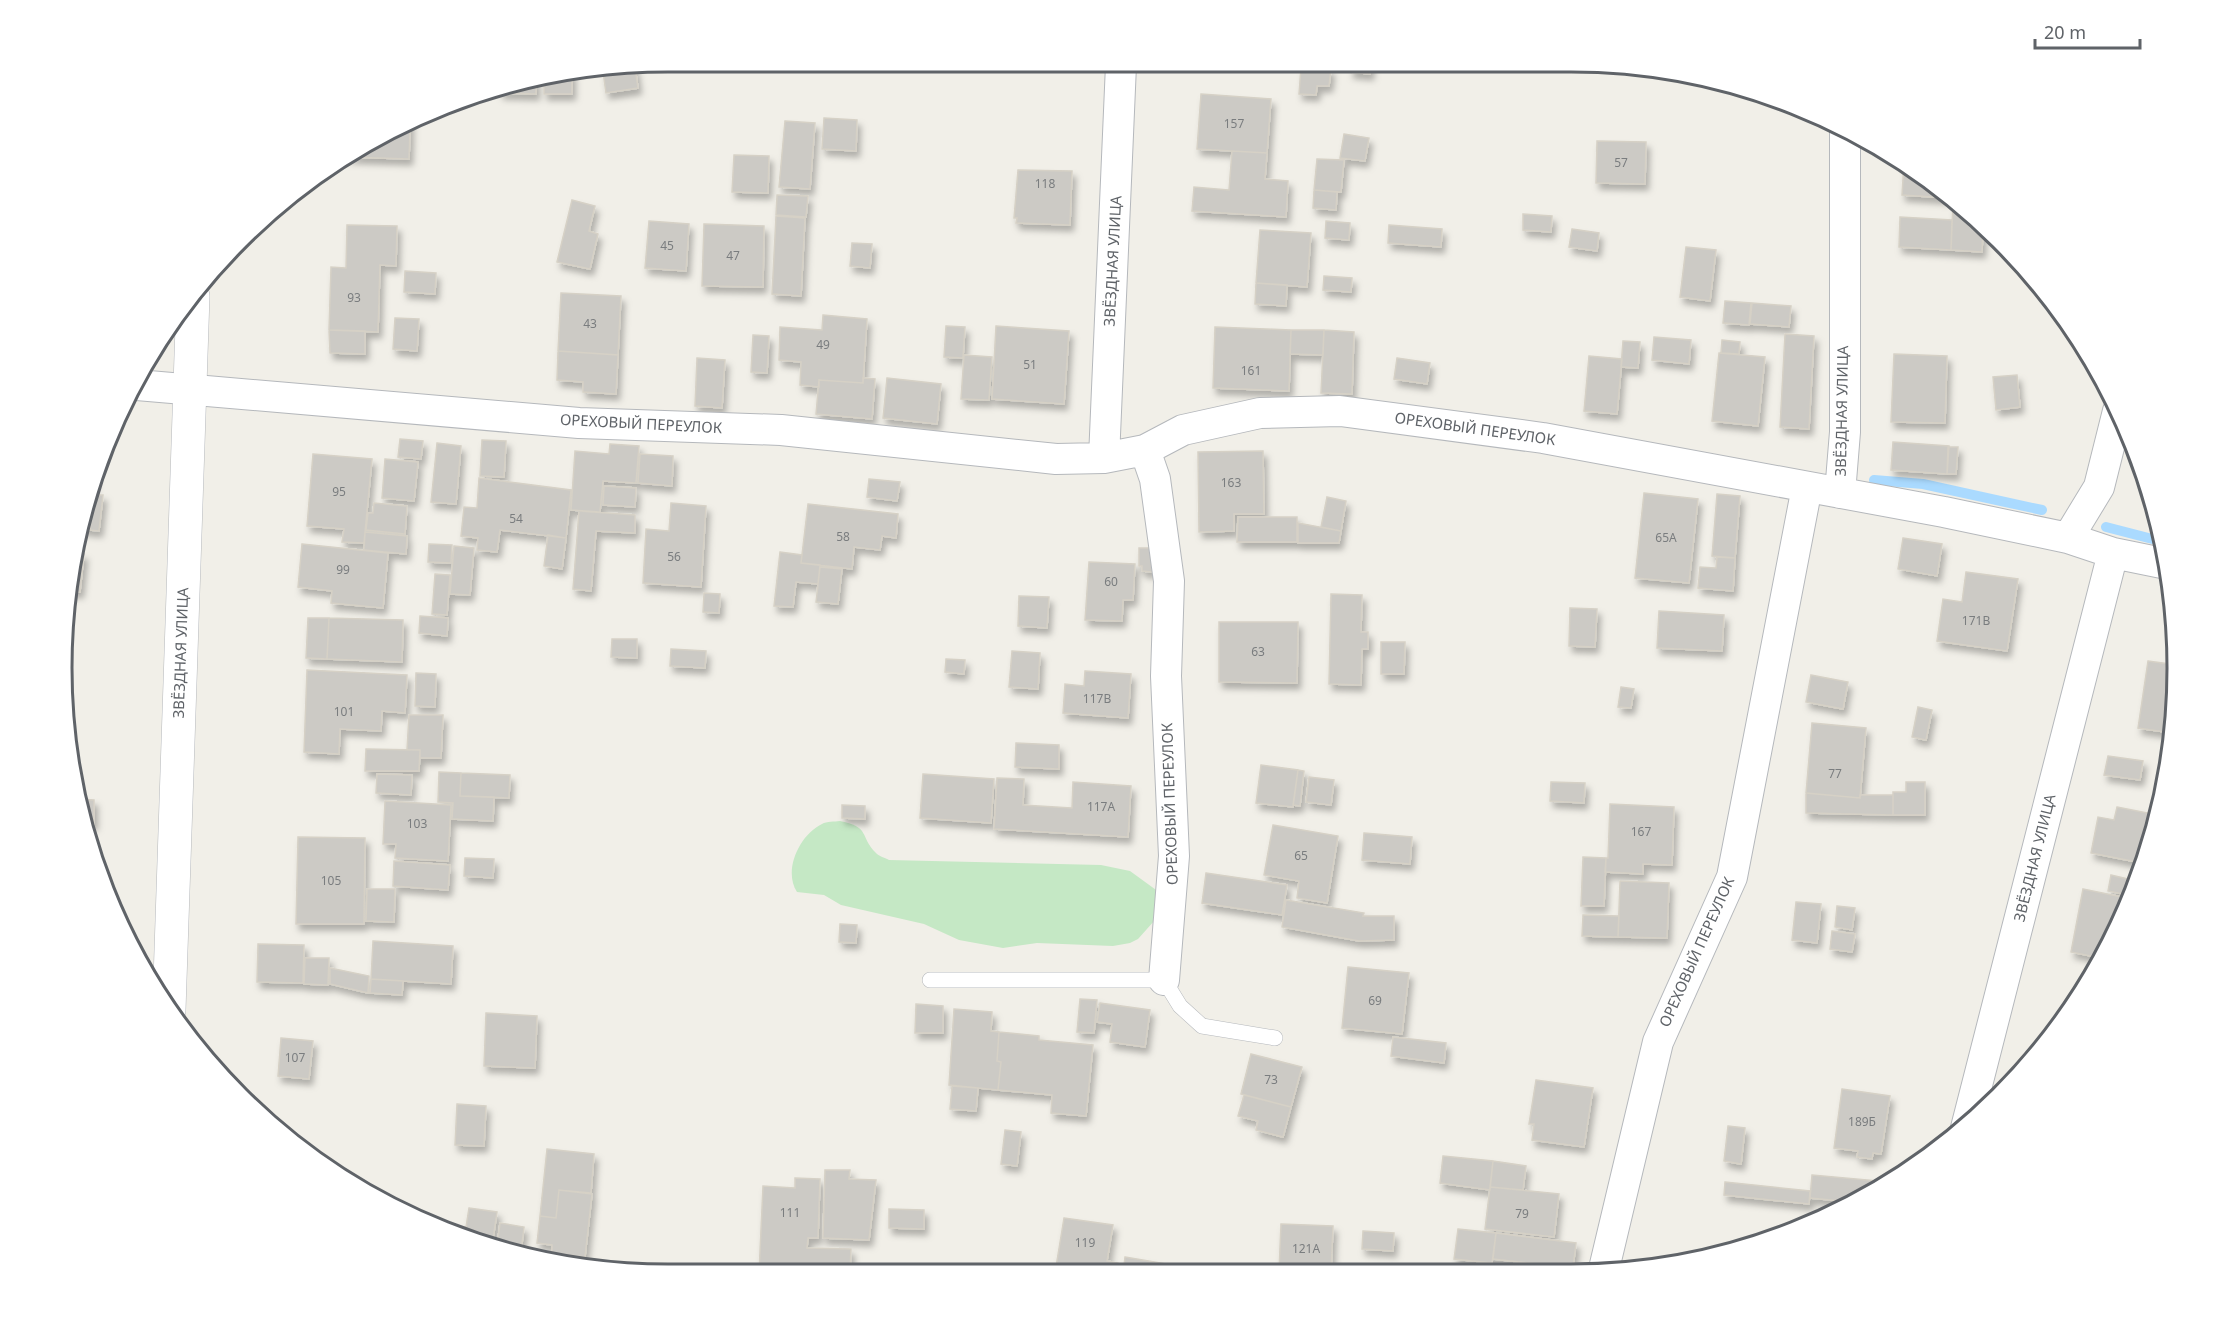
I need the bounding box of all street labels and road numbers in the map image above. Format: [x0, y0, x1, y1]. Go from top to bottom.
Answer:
street label: ЗВЁЗДНАЯ УЛИЦА [1099, 195, 1125, 327]
street label: ЗВЁЗДНАЯ УЛИЦА [1830, 345, 1852, 477]
street label: ОРЕХОВЫЙ ПЕРЕУЛОК [1393, 407, 1558, 449]
street label: ОРЕХОВЫЙ ПЕРЕУЛОК [559, 409, 723, 437]
street label: ЗВЁЗДНАЯ УЛИЦА [168, 587, 192, 719]
street label: ОРЕХОВЫЙ ПЕРЕУЛОК [1156, 722, 1182, 886]
street label: ЗВЁЗДНАЯ УЛИЦА [2008, 791, 2060, 924]
street label: ОРЕХОВЫЙ ПЕРЕУЛОК [1654, 873, 1738, 1030]

